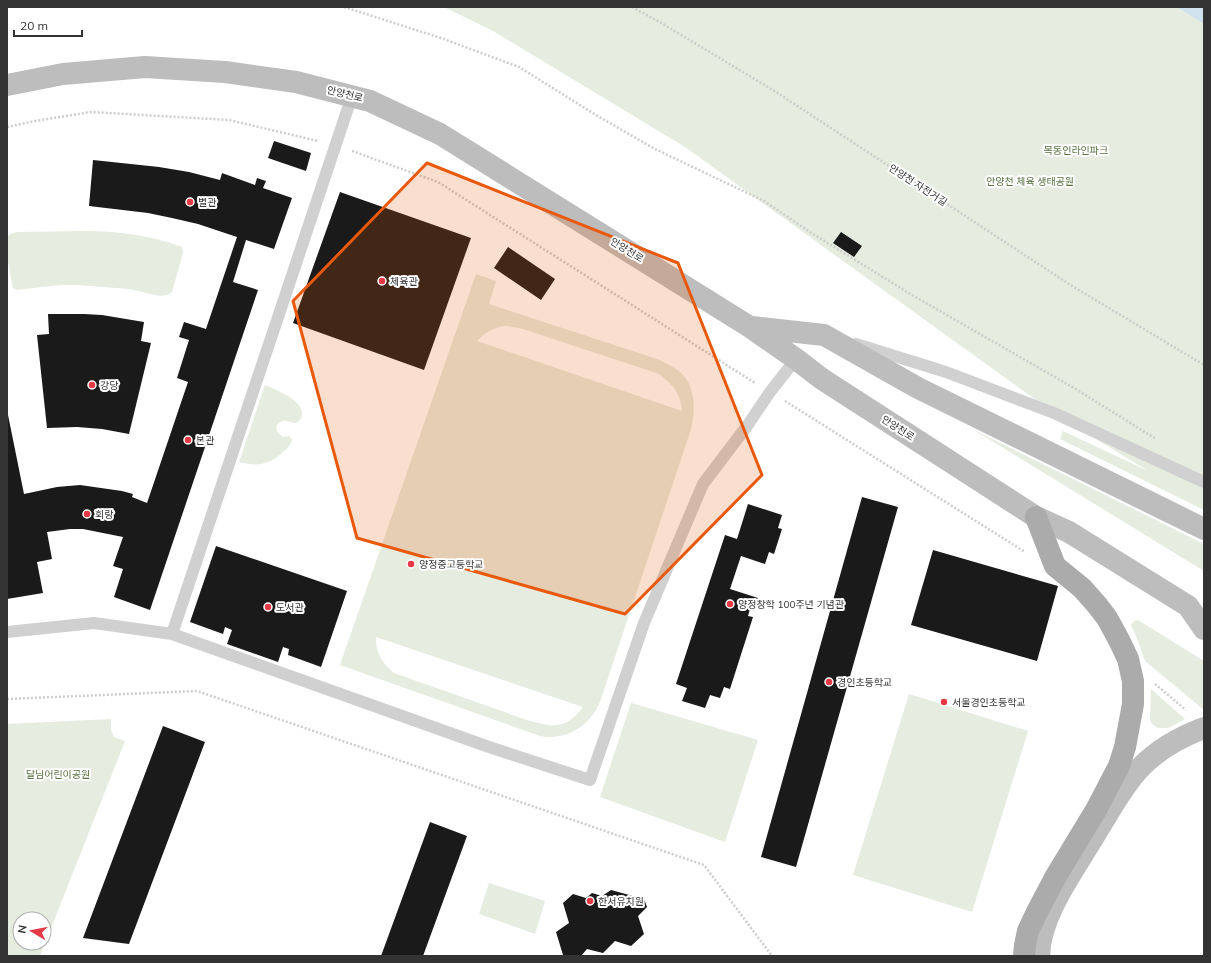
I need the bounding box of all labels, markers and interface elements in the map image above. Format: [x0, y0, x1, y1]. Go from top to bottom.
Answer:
scale bar [14, 12, 82, 38]
text: 20 m [20, 18, 48, 33]
street label: 안양천로 [326, 83, 364, 105]
park label: 목동인라인파크 [1044, 144, 1108, 157]
street label: 안양천 자전거길 [886, 161, 950, 209]
park label: 안양천 체육 생태공원 [986, 175, 1074, 188]
place label: 별관 [198, 196, 217, 209]
marker: 별관 [185, 197, 195, 207]
street label: 안양천로 [608, 235, 646, 265]
place label: 체육관 [390, 275, 418, 288]
marker: 체육관 [377, 276, 387, 286]
place label: 강당 [100, 379, 118, 392]
marker: 강당 [87, 380, 97, 390]
street label: 안양천로 [879, 413, 917, 443]
place label: 본관 [196, 434, 215, 447]
marker: 본관 [183, 435, 193, 445]
place label: 회랑 [95, 508, 113, 521]
marker: 회랑 [82, 509, 92, 519]
place label: 양정중고등학교 [419, 558, 483, 571]
marker: 양정중고등학교 [406, 559, 416, 569]
place label: 양정창학 100주년 기념관 [738, 598, 845, 611]
marker: 양정창학 100주년 기념관 [725, 599, 735, 609]
place label: 도서관 [276, 601, 304, 614]
marker: 도서관 [263, 602, 273, 612]
place label: 경인초등학교 [837, 676, 892, 689]
marker: 경인초등학교 [824, 677, 834, 687]
place label: 서울경인초등학교 [952, 696, 1026, 709]
marker: 서울경인초등학교 [939, 697, 949, 707]
park label: 달님어린이공원 [26, 768, 90, 781]
place label: 한서유치원 [598, 895, 644, 908]
marker: 한서유치원 [585, 896, 595, 906]
north arrow [12, 911, 52, 951]
text: N [15, 924, 30, 935]

